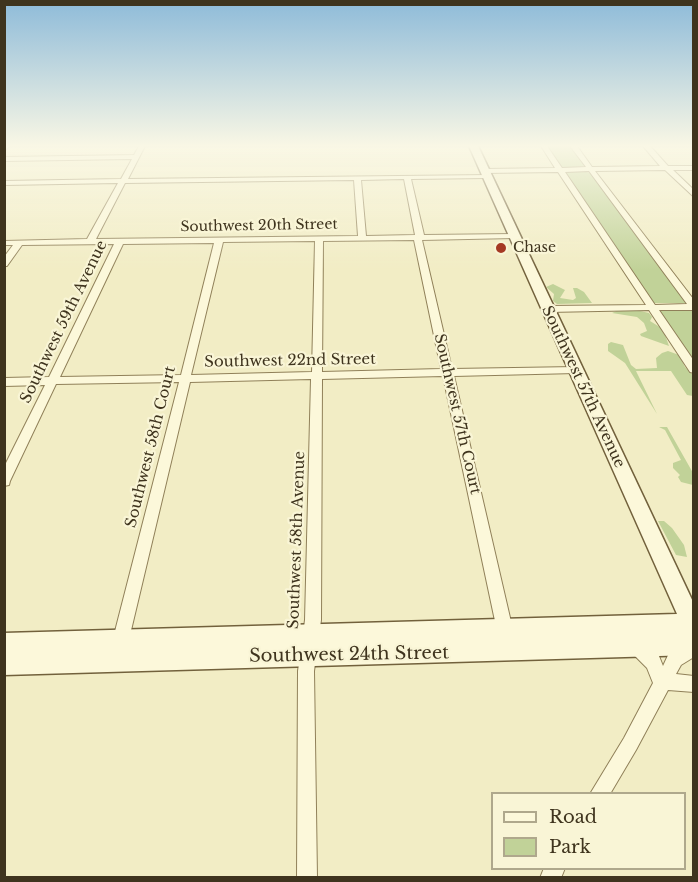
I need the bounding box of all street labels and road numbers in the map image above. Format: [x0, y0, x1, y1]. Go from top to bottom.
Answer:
street label: Southwest 20th Street [180, 216, 338, 236]
street label: Southwest 59th Avenue [17, 238, 111, 406]
street label: Southwest 57th Avenue [538, 303, 628, 471]
street label: Southwest 57th Court [430, 332, 484, 496]
street label: Southwest 22nd Street [204, 351, 376, 371]
street label: Southwest 58th Court [122, 364, 180, 530]
street label: Southwest 58th Avenue [285, 451, 309, 629]
street label: Southwest 24th Street [249, 642, 449, 668]

